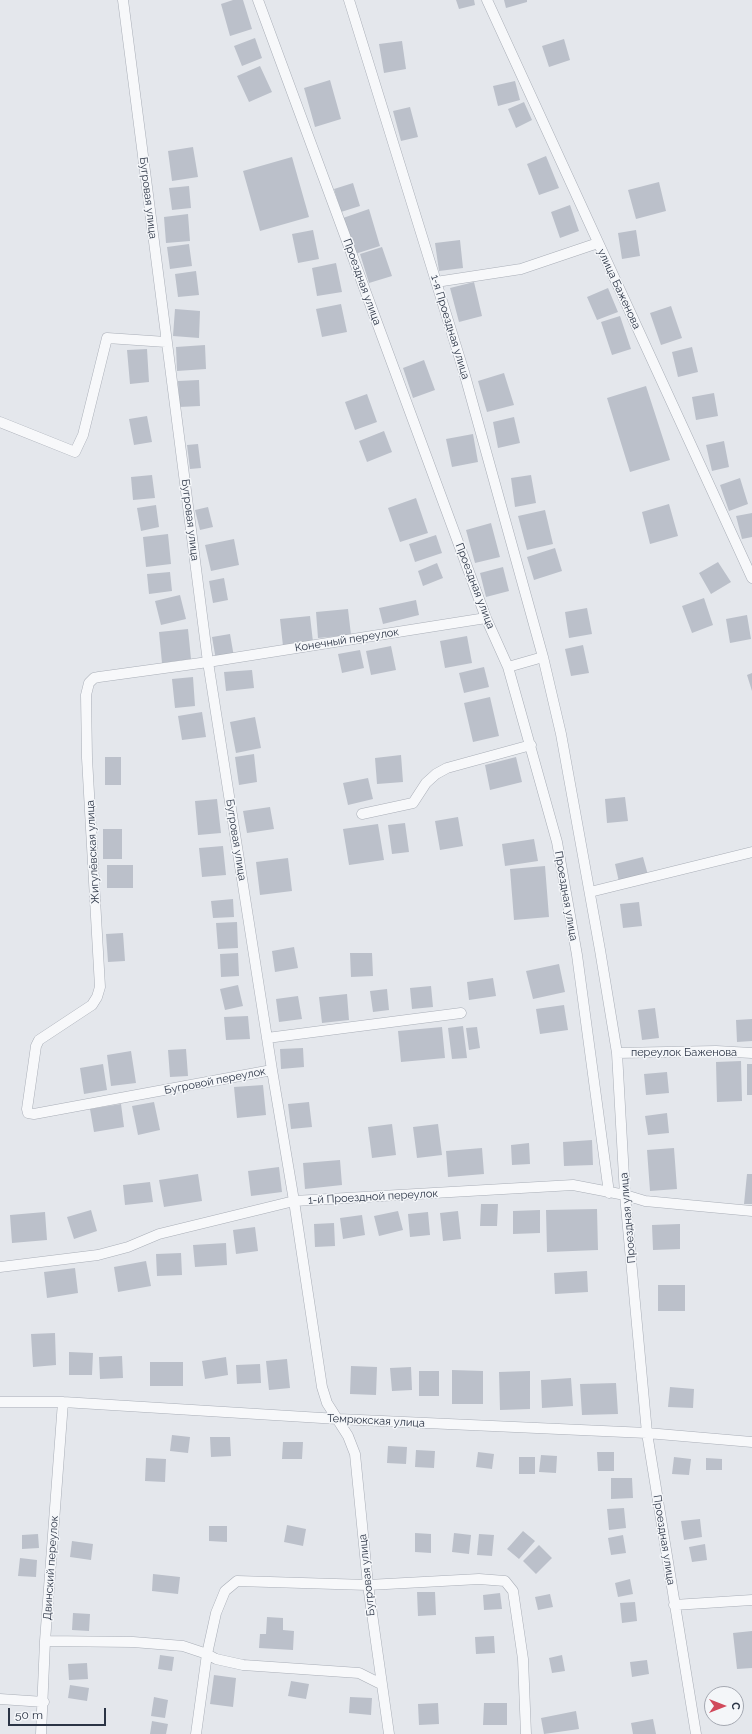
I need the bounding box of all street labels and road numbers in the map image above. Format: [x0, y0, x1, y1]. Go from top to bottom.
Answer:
street label: Бугровая улица [136, 156, 160, 240]
street label: Проездная улица [340, 237, 384, 327]
street label: улица Баженова [595, 247, 643, 331]
street label: 1-я Проездная улица [428, 273, 472, 381]
street label: Бугровая улица [178, 478, 202, 562]
street label: Проездная улица [453, 541, 497, 631]
street label: Конечный переулок [294, 625, 400, 655]
street label: Бугровая улица [223, 798, 249, 882]
street label: Жигулёвская улица [84, 800, 102, 904]
street label: Проездная улица [552, 850, 580, 942]
street label: переулок Баженова [631, 1046, 737, 1060]
street label: Бугровой переулок [163, 1065, 267, 1097]
street label: Проездная улица [617, 1172, 639, 1264]
street label: 1-й Проездной переулок [308, 1187, 438, 1207]
street label: Темрюкская улица [327, 1412, 425, 1430]
street label: Проездная улица [650, 1494, 678, 1586]
street label: Двинский переулок [41, 1515, 61, 1621]
street label: Бугровая улица [356, 1533, 378, 1617]

